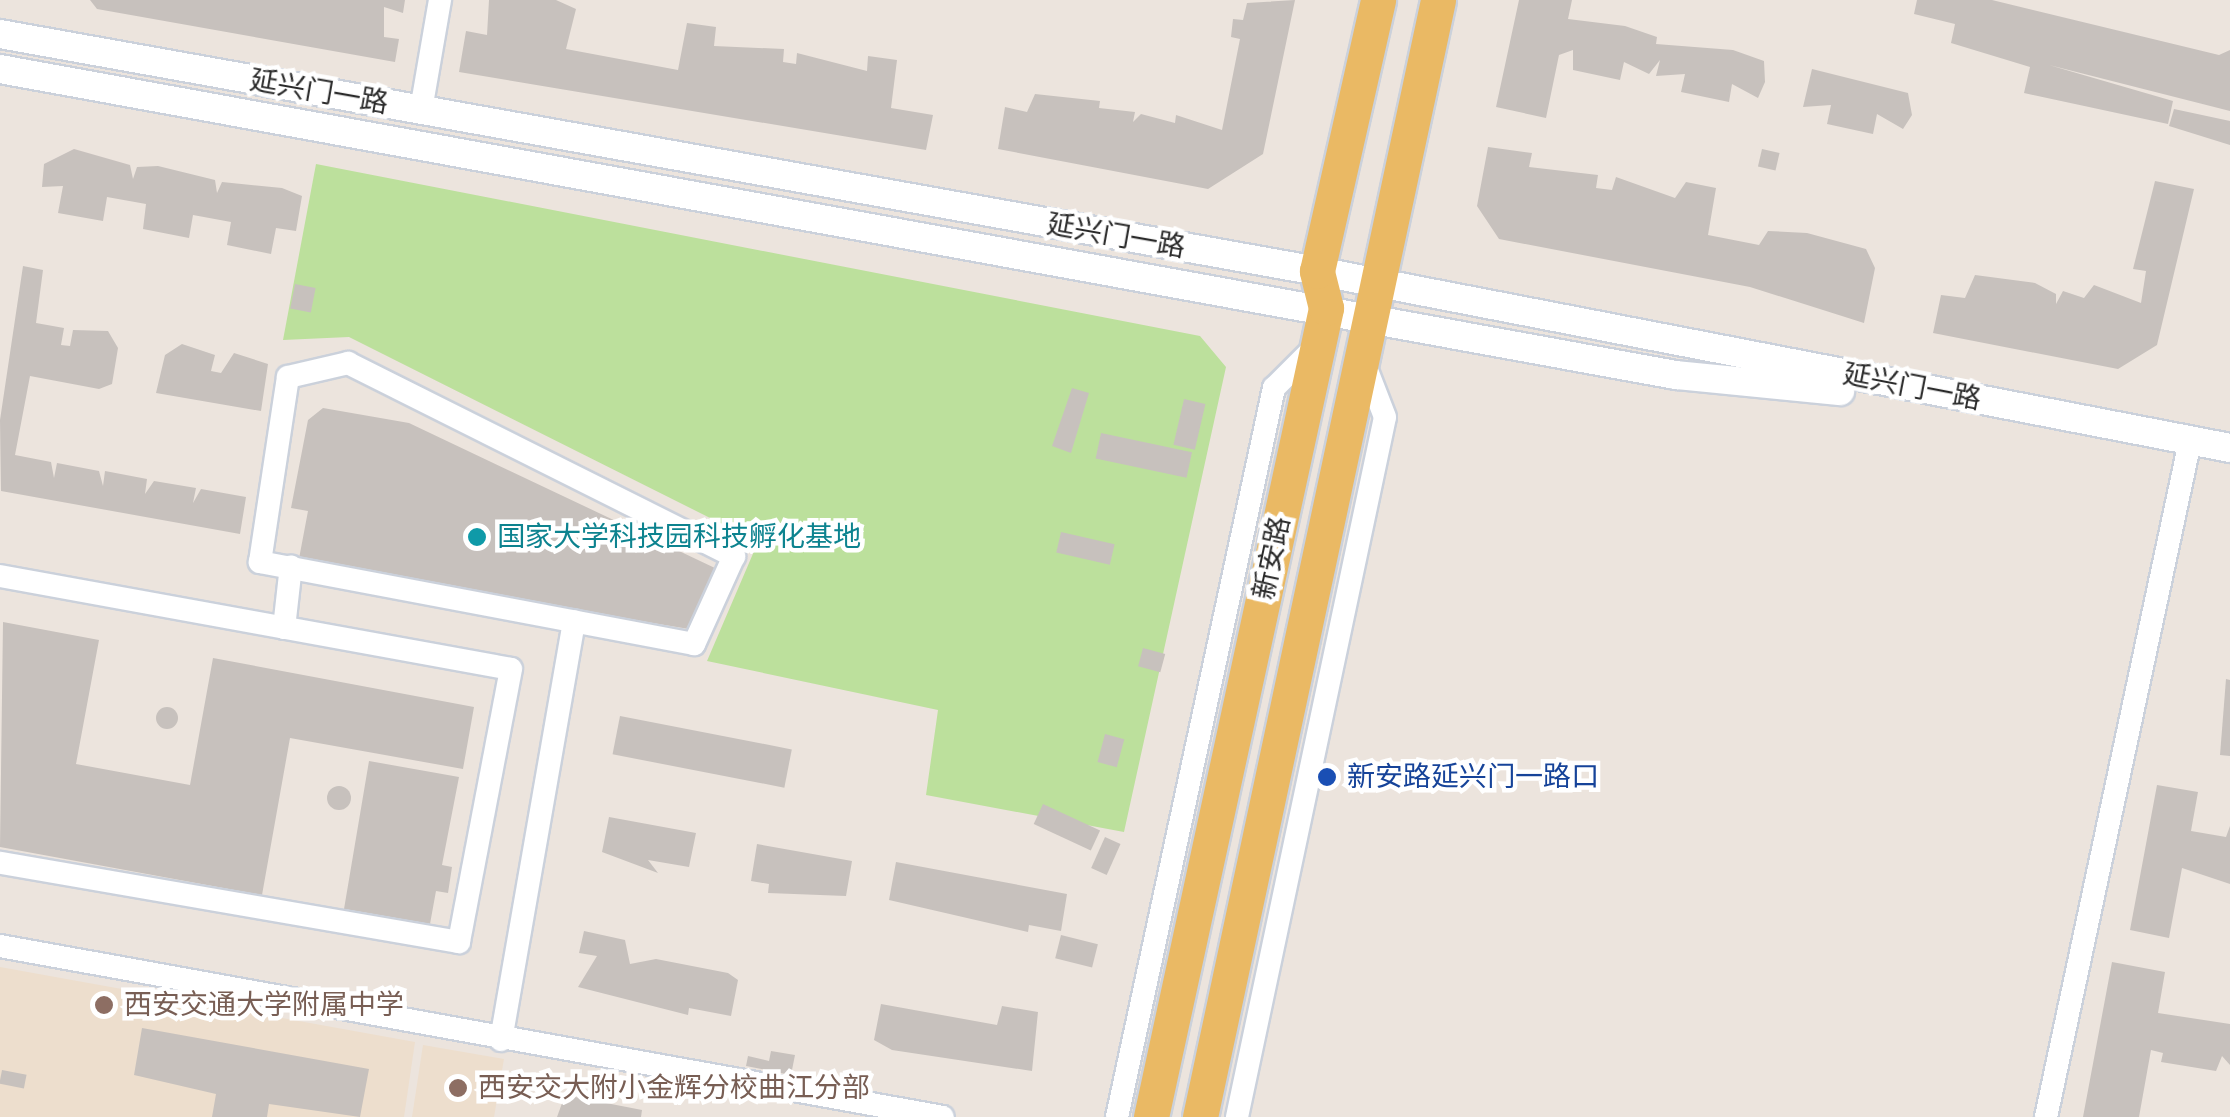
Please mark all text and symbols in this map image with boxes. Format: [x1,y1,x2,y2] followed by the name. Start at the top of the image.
[247,63,391,121] street label: 延兴门一路
[1044,207,1188,265] street label: 延兴门一路
[1840,357,1984,417] street label: 延兴门一路
[1247,513,1297,603] street label: 新安路
[497,520,861,554] place label: 国家大学科技园科技孵化基地
[466,526,488,548] marker: 国家大学科技园科技孵化基地
[1347,760,1599,794] place label: 新安路延兴门一路口
[1316,766,1338,788] marker: 新安路延兴门一路口
[124,988,404,1022] place label: 西安交通大学附属中学
[93,994,115,1016] marker: 西安交通大学附属中学
[478,1071,870,1105] place label: 西安交大附小金辉分校曲江分部
[447,1077,469,1099] marker: 西安交大附小金辉分校曲江分部

